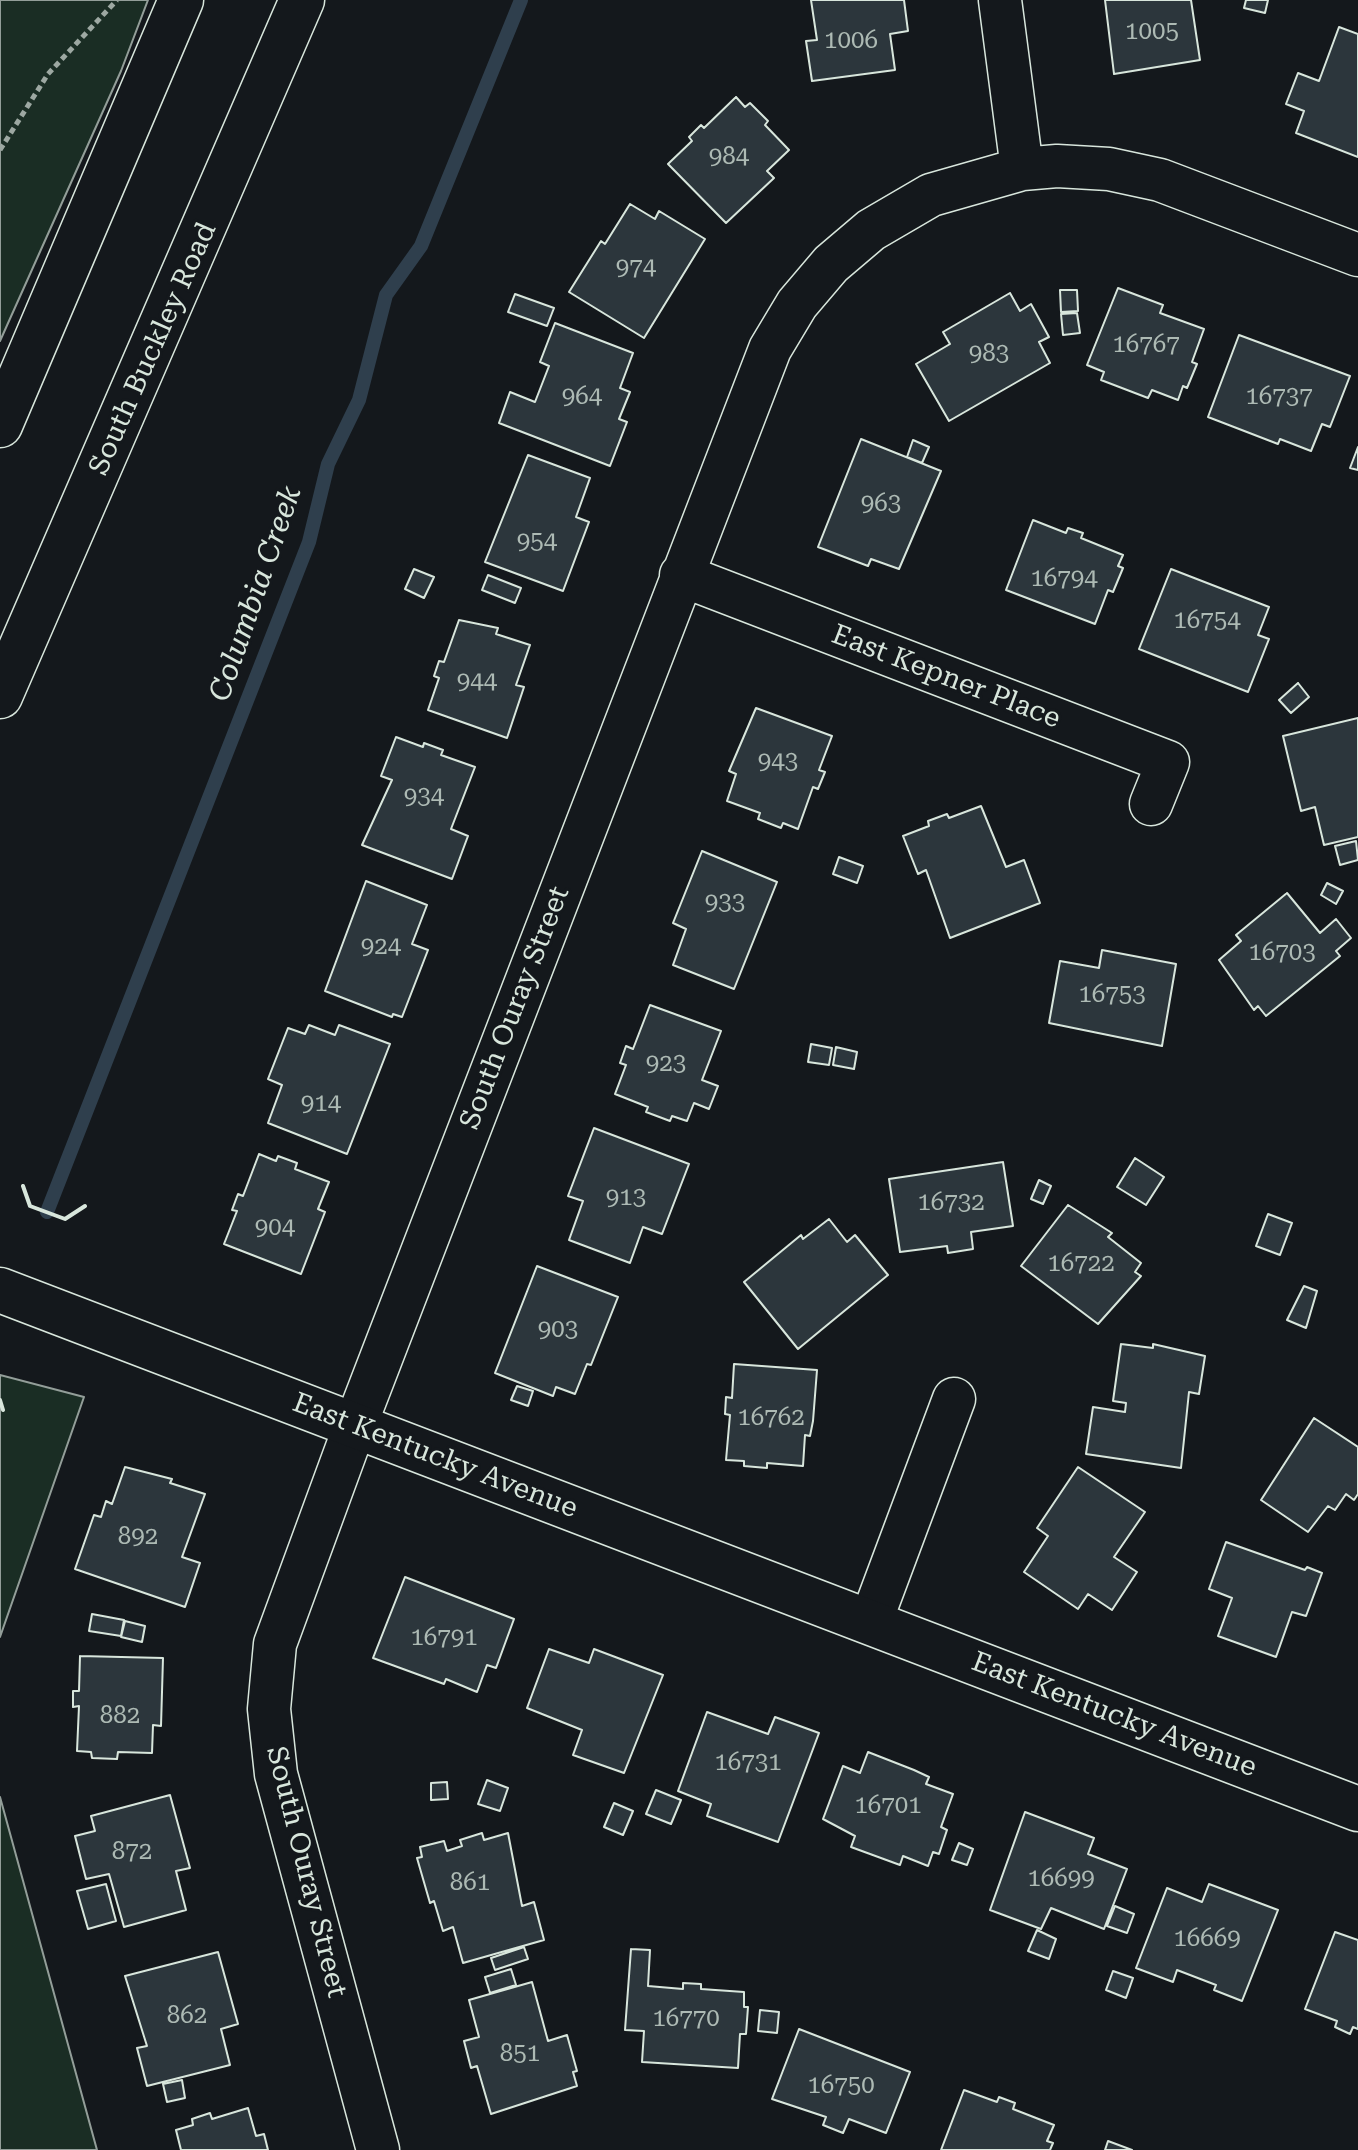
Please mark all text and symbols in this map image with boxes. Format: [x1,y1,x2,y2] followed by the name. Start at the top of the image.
[1125,18,1179,46] house number: 1005
[824,27,878,55] house number: 1006
[709,143,749,171] house number: 984
[82,217,224,481] street label: South Buckley Road
[616,254,656,282] house number: 974
[1112,331,1180,359] house number: 16767
[969,340,1009,368] house number: 983
[562,383,602,411] house number: 964
[1245,383,1313,411] house number: 16737
[202,482,310,706] water label: Columbia Creek
[861,490,901,518] house number: 963
[517,528,557,556] house number: 954
[1030,565,1098,593] house number: 16794
[1173,607,1241,635] house number: 16754
[827,618,1065,736] street label: East Kepner Place
[457,668,497,696] house number: 944
[758,748,798,776] house number: 943
[404,783,444,811] house number: 934
[453,882,577,1134] street label: South Ouray Street
[705,889,745,917] house number: 933
[361,933,401,961] house number: 924
[1248,939,1316,967] house number: 16703
[1078,981,1146,1009] house number: 16753
[646,1050,686,1078] house number: 923
[301,1090,341,1118] house number: 914
[606,1184,646,1212] house number: 913
[917,1189,985,1217] house number: 16732
[255,1214,295,1242] house number: 904
[1047,1250,1115,1278] house number: 16722
[538,1316,578,1344] house number: 903
[288,1386,582,1526] street label: East Kentucky Avenue
[737,1404,805,1432] house number: 16762
[118,1523,158,1551] house number: 892
[410,1624,478,1652] house number: 16791
[967,1645,1261,1785] street label: East Kentucky Avenue
[100,1702,140,1730] house number: 882
[259,1743,353,2001] street label: South Ouray Street
[714,1749,782,1777] house number: 16731
[854,1792,922,1820] house number: 16701
[112,1838,152,1866] house number: 872
[1027,1865,1095,1893] house number: 16699
[450,1869,490,1897] house number: 861
[1173,1925,1241,1953] house number: 16669
[167,2002,207,2030] house number: 862
[652,2005,720,2033] house number: 16770
[500,2040,540,2068] house number: 851
[807,2072,875,2100] house number: 16750

